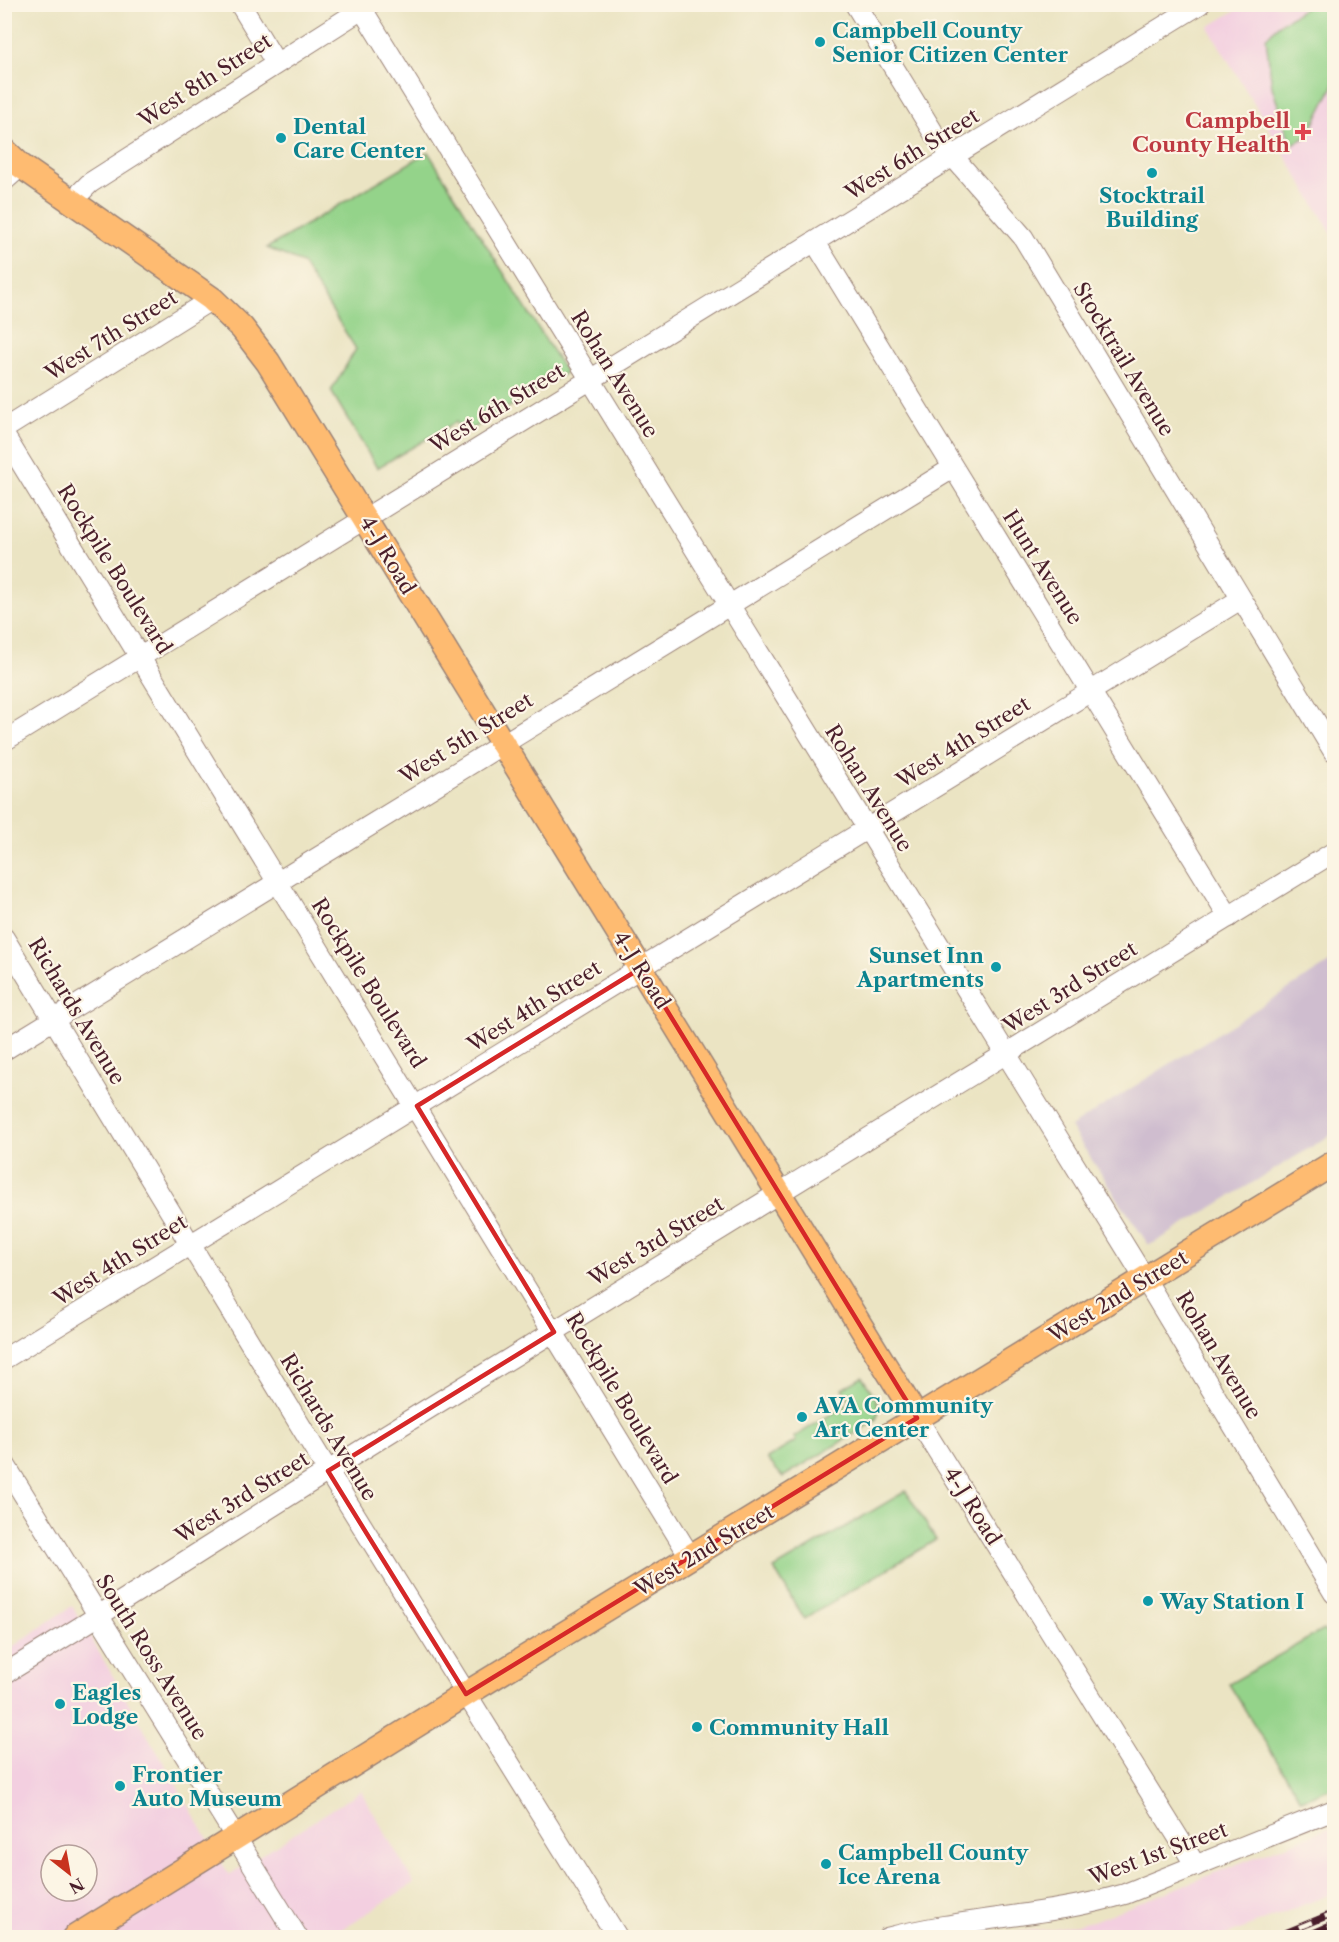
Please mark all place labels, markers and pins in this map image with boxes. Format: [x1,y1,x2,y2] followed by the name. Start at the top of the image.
[832,18,1069,67] place label: Campbell County Senior Citizen Center
[813,35,827,49] marker: Campbell County Senior Citizen Center
[1132,108,1291,157] place label: Campbell County Health
[293,114,426,163] place label: Dental Care Center
[1294,123,1312,141] marker: Campbell County Health
[274,131,288,145] marker: Dental Care Center
[1145,166,1159,180] marker: Stocktrail Building
[1099,183,1205,232] place label: Stocktrail Building
[856,943,985,992] place label: Sunset Inn Apartments
[989,960,1003,974] marker: Sunset Inn Apartments
[813,1393,994,1442] place label: AVA Community Art Center
[795,1410,809,1424] marker: AVA Community Art Center
[1159,1589,1304,1614] place label: Way Station I
[1141,1594,1155,1608] marker: Way Station I
[72,1680,141,1729] place label: Eagles Lodge
[53,1697,67,1711] marker: Eagles Lodge
[709,1715,889,1740] place label: Community Hall
[690,1720,704,1734] marker: Community Hall
[131,1762,282,1811] place label: Frontier Auto Museum
[113,1779,127,1793] marker: Frontier Auto Museum
[838,1840,1029,1889] place label: Campbell County Ice Arena
[819,1857,833,1871] marker: Campbell County Ice Arena

